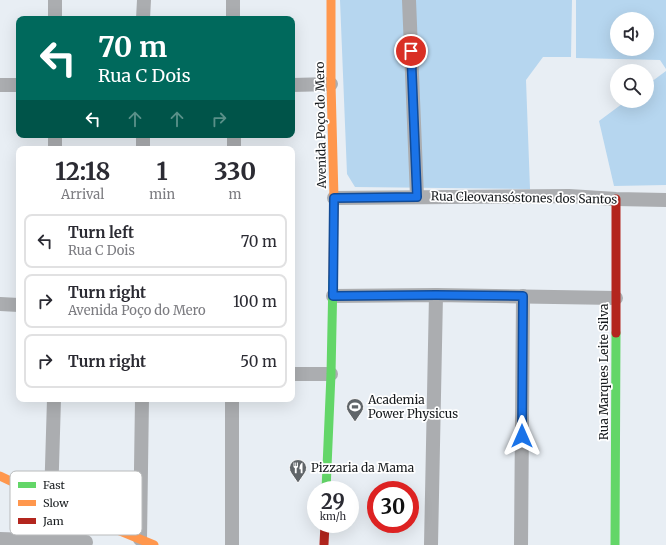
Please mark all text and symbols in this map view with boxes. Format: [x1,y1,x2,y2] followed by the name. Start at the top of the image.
[610,12,654,108] map controls
[610,12,654,56] button: sound
[98,29,167,65] text: 70 m
[32,32,84,84] icon: left
[394,34,428,68] pin
[400,40,422,62] icon: arrive
[312,61,329,190] street label: Avenida Poço do Mero
[98,64,191,87] text: Rua C Dois
[610,64,654,108] button: search
[82,108,104,130] icon: left
[124,108,146,130] icon: ahead
[166,108,188,130] icon: ahead
[208,108,230,130] icon: right
[55,156,110,187] text: 12:18
[157,156,168,187] text: 1
[214,156,256,187] text: 330
[61,186,104,203] text: Arrival
[149,186,175,203] text: min
[229,186,241,203] text: m
[431,188,617,207] street label: Rua Cleovansóstones dos Santos
[68,223,134,242] text: Turn left
[34,230,56,252] icon: left
[241,232,277,251] text: 70 m
[68,242,135,259] text: Rua C Dois
[68,283,146,302] text: Turn right
[34,290,56,312] icon: right
[233,292,277,311] text: 100 m
[68,302,206,319] text: Avenida Poço do Mero
[596,303,611,440] street label: Rua Marques Leite Silva
[34,350,56,372] icon: right
[68,352,146,371] text: Turn right
[240,352,277,371] text: 50 m
[367,392,458,421] place label: Academia Power Physicus
[345,397,365,422] sports icon: Academia Power Physicus
[501,415,543,457] position arrow
[288,458,308,483] restaurant icon: Pizzaria da Mama
[311,460,415,475] place label: Pizzaria da Mama
[10,471,142,535] legend
[43,478,66,492] text: Fast
[367,481,419,533] speed limit sign: 30
[321,489,345,514] text: 29
[43,496,69,510] text: Slow
[320,510,346,523] text: km/h
[42,514,64,528] text: Jam

